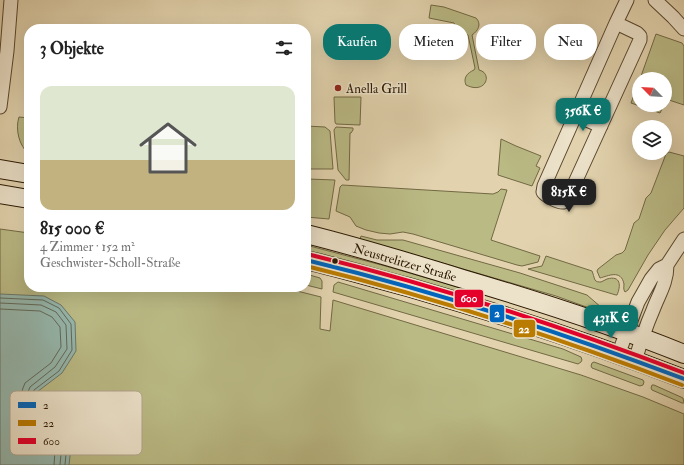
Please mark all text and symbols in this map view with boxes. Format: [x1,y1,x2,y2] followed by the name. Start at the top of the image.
[323,24,391,60] chip: Kaufen
[399,24,468,60] chip: Mieten
[476,24,536,60] chip: Filter
[544,24,597,60] chip: Neu
[273,37,295,59] icon: filters
[40,38,104,59] text: 3 Objekte
[632,72,672,112] north arrow
[632,72,672,160] map controls
[345,81,408,97] place label: Anella Grill
[333,83,343,93] marker: Anella Grill
[550,98,616,132] pin: 356K €
[565,103,601,119] text: 356K €
[132,112,204,184] icon: home
[632,120,672,160] button: layers
[536,179,602,213] pin: 815K €
[551,184,587,200] text: 815K €
[40,218,105,239] text: 815 000 €
[40,239,135,255] text: 4 Zimmer · 152 m²
[351,241,459,286] street label: Neustrelitzer Straße
[40,255,180,271] text: Geschwister-Scholl-Straße
[330,256,340,266] unlabelled marker
[454,289,484,308] line badge: 600
[461,292,478,305] text: 600
[489,304,505,323] line badge: 2
[578,305,644,339] pin: 431K €
[494,307,500,320] text: 2
[593,310,629,326] text: 431K €
[513,319,536,338] line badge: 22
[518,323,530,336] text: 22
[10,391,142,455] legend
[43,399,49,412] text: 2
[43,417,55,430] text: 22
[43,435,60,448] text: 600

